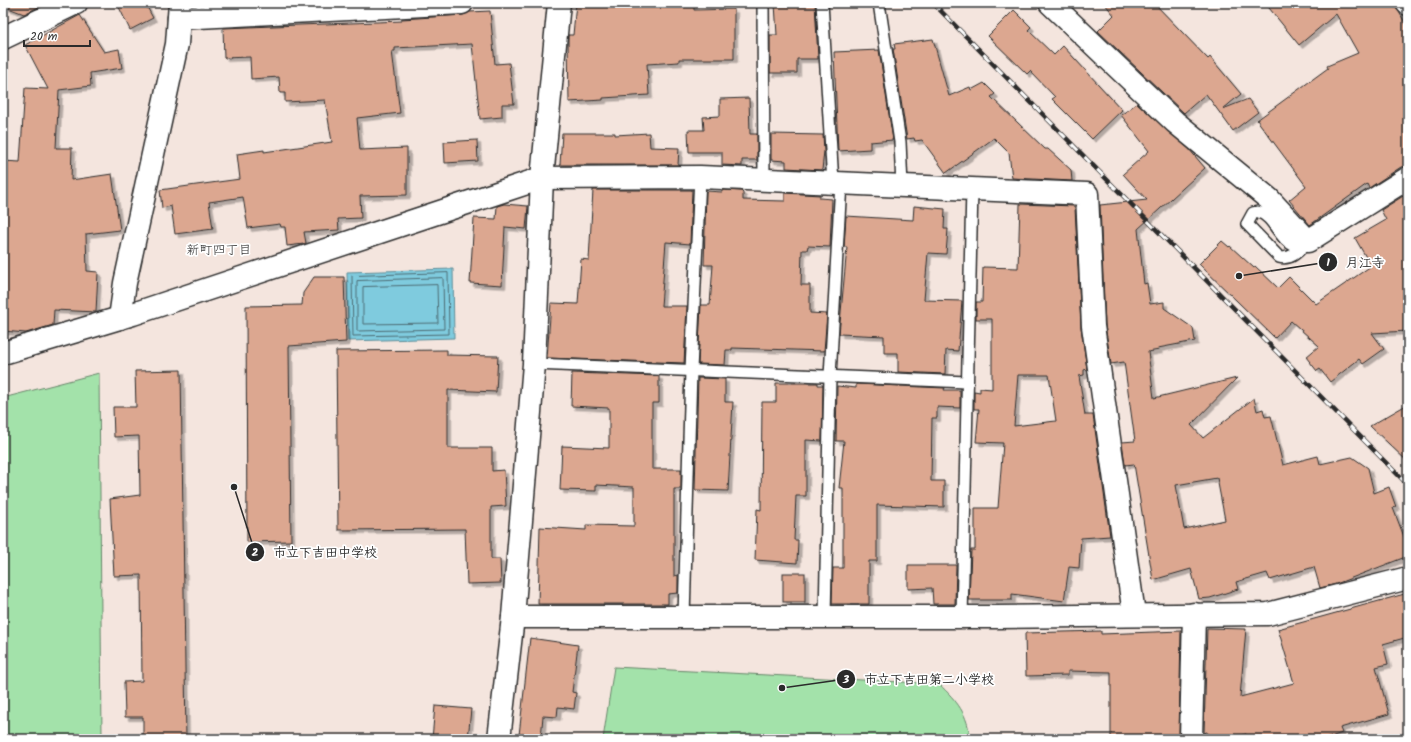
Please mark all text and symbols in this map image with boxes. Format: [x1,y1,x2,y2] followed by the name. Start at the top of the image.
[24,22,90,48] scale bar
[30,27,58,46] text: 20 m
[186,240,252,261] district label: 新町四丁目
[1318,250,1393,275] callout: 月江寺
[1326,253,1330,272] text: 1
[1345,253,1385,274] text: 月江寺
[245,540,385,565] callout: 市立下吉田中学校
[252,543,259,562] text: 2
[273,543,377,564] text: 市立下吉田中学校
[836,666,1002,691] callout: 市立下吉田第二小学校
[842,670,850,689] text: 3
[864,670,994,691] text: 市立下吉田第二小学校

